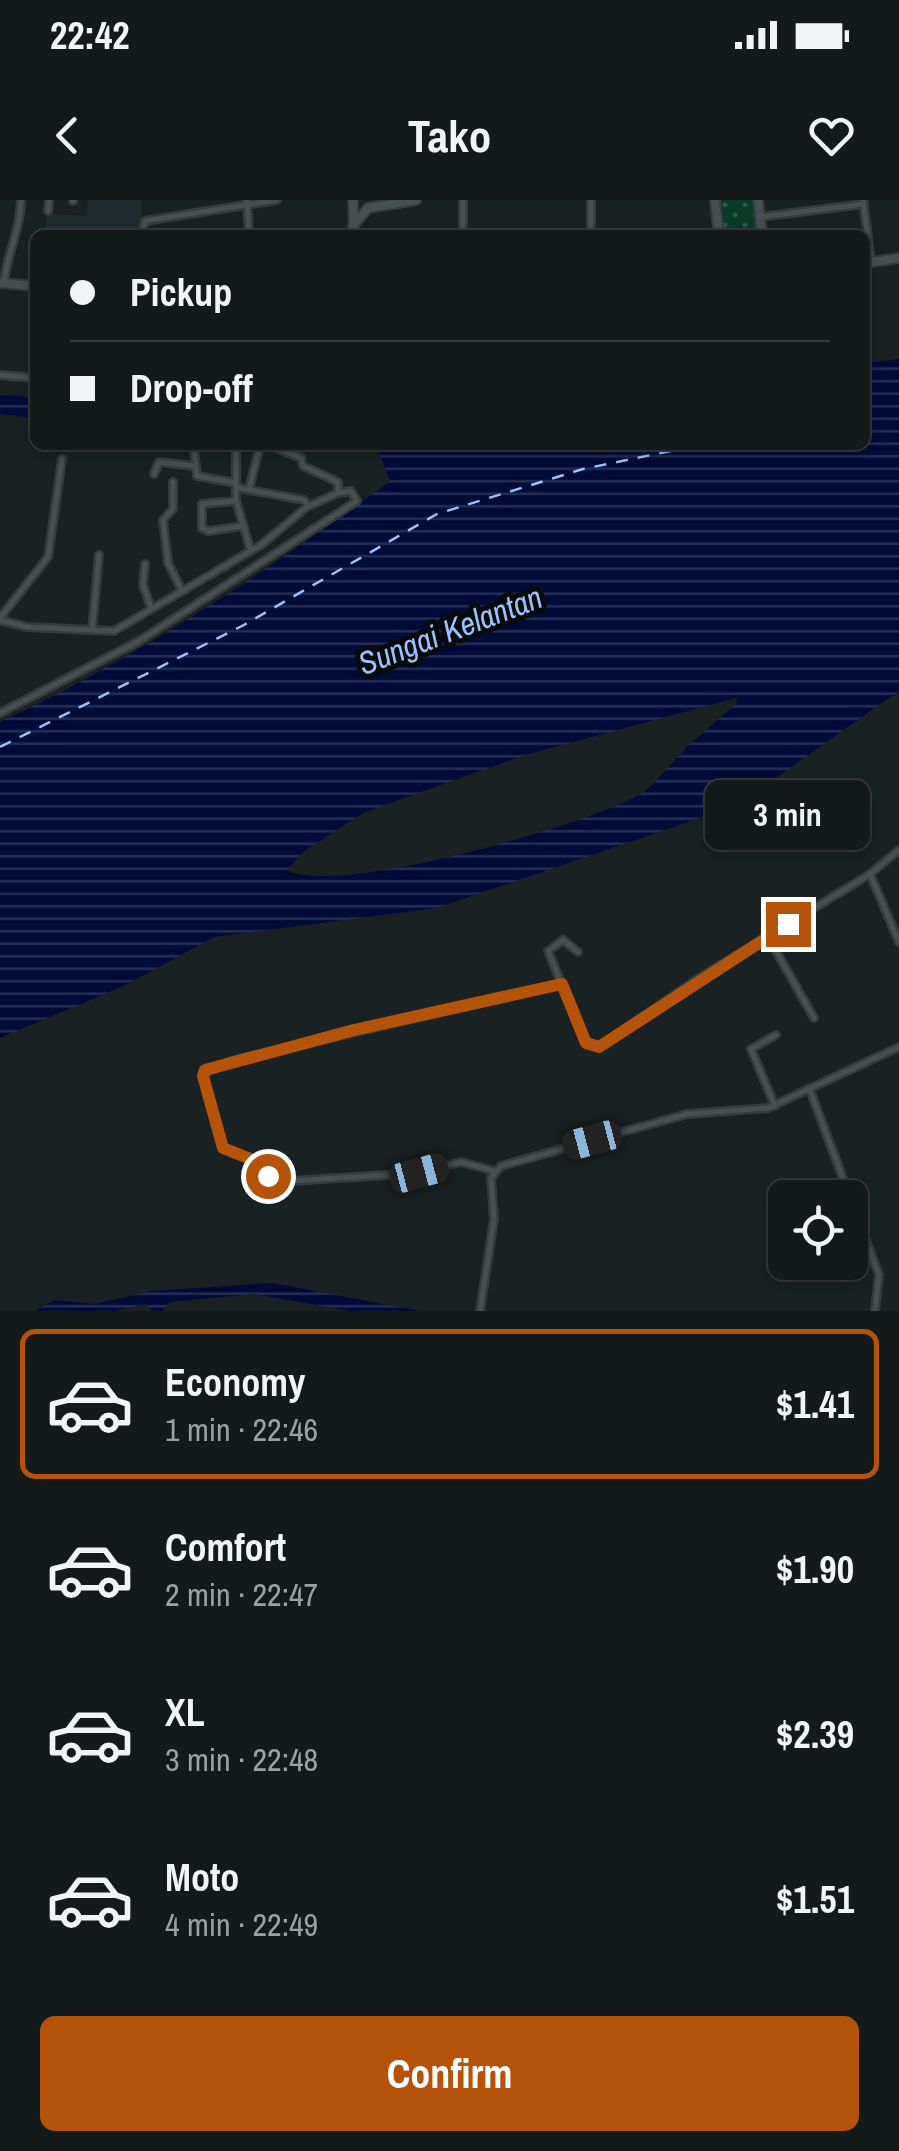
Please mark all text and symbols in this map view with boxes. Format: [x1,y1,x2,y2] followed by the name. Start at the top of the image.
[50,10,130,61] text: 22:42
[408,105,491,166] text: Tako
[40,108,95,163] icon: back
[804,108,859,163] icon: heart
[130,267,232,318] text: Pickup
[130,363,253,414] text: Drop-off
[352,575,548,685] water label: Sungai Kelantan
[706,779,870,849] callout: 3 min
[753,793,822,836] text: 3 min
[766,902,811,947] route end
[559,1118,625,1162] car
[386,1151,452,1195] car
[246,1154,291,1199] route start
[768,1180,868,1280] map controls
[768,1180,868,1280] button: locate
[165,1357,305,1408] text: Economy
[45,1359,135,1449] icon: car
[776,1379,854,1430] text: $1.41
[165,1408,318,1451] text: 1 min · 22:46
[165,1522,286,1573] text: Comfort
[45,1524,135,1614] icon: car
[776,1544,854,1595] text: $1.90
[165,1573,318,1616] text: 2 min · 22:47
[165,1687,205,1738] text: XL
[45,1689,135,1779] icon: car
[776,1709,854,1760] text: $2.39
[165,1738,318,1781] text: 3 min · 22:48
[165,1852,239,1903] text: Moto
[45,1854,135,1944] icon: car
[776,1874,854,1925] text: $1.51
[165,1903,318,1946] text: 4 min · 22:49
[40,2016,859,2131] button: Confirm

